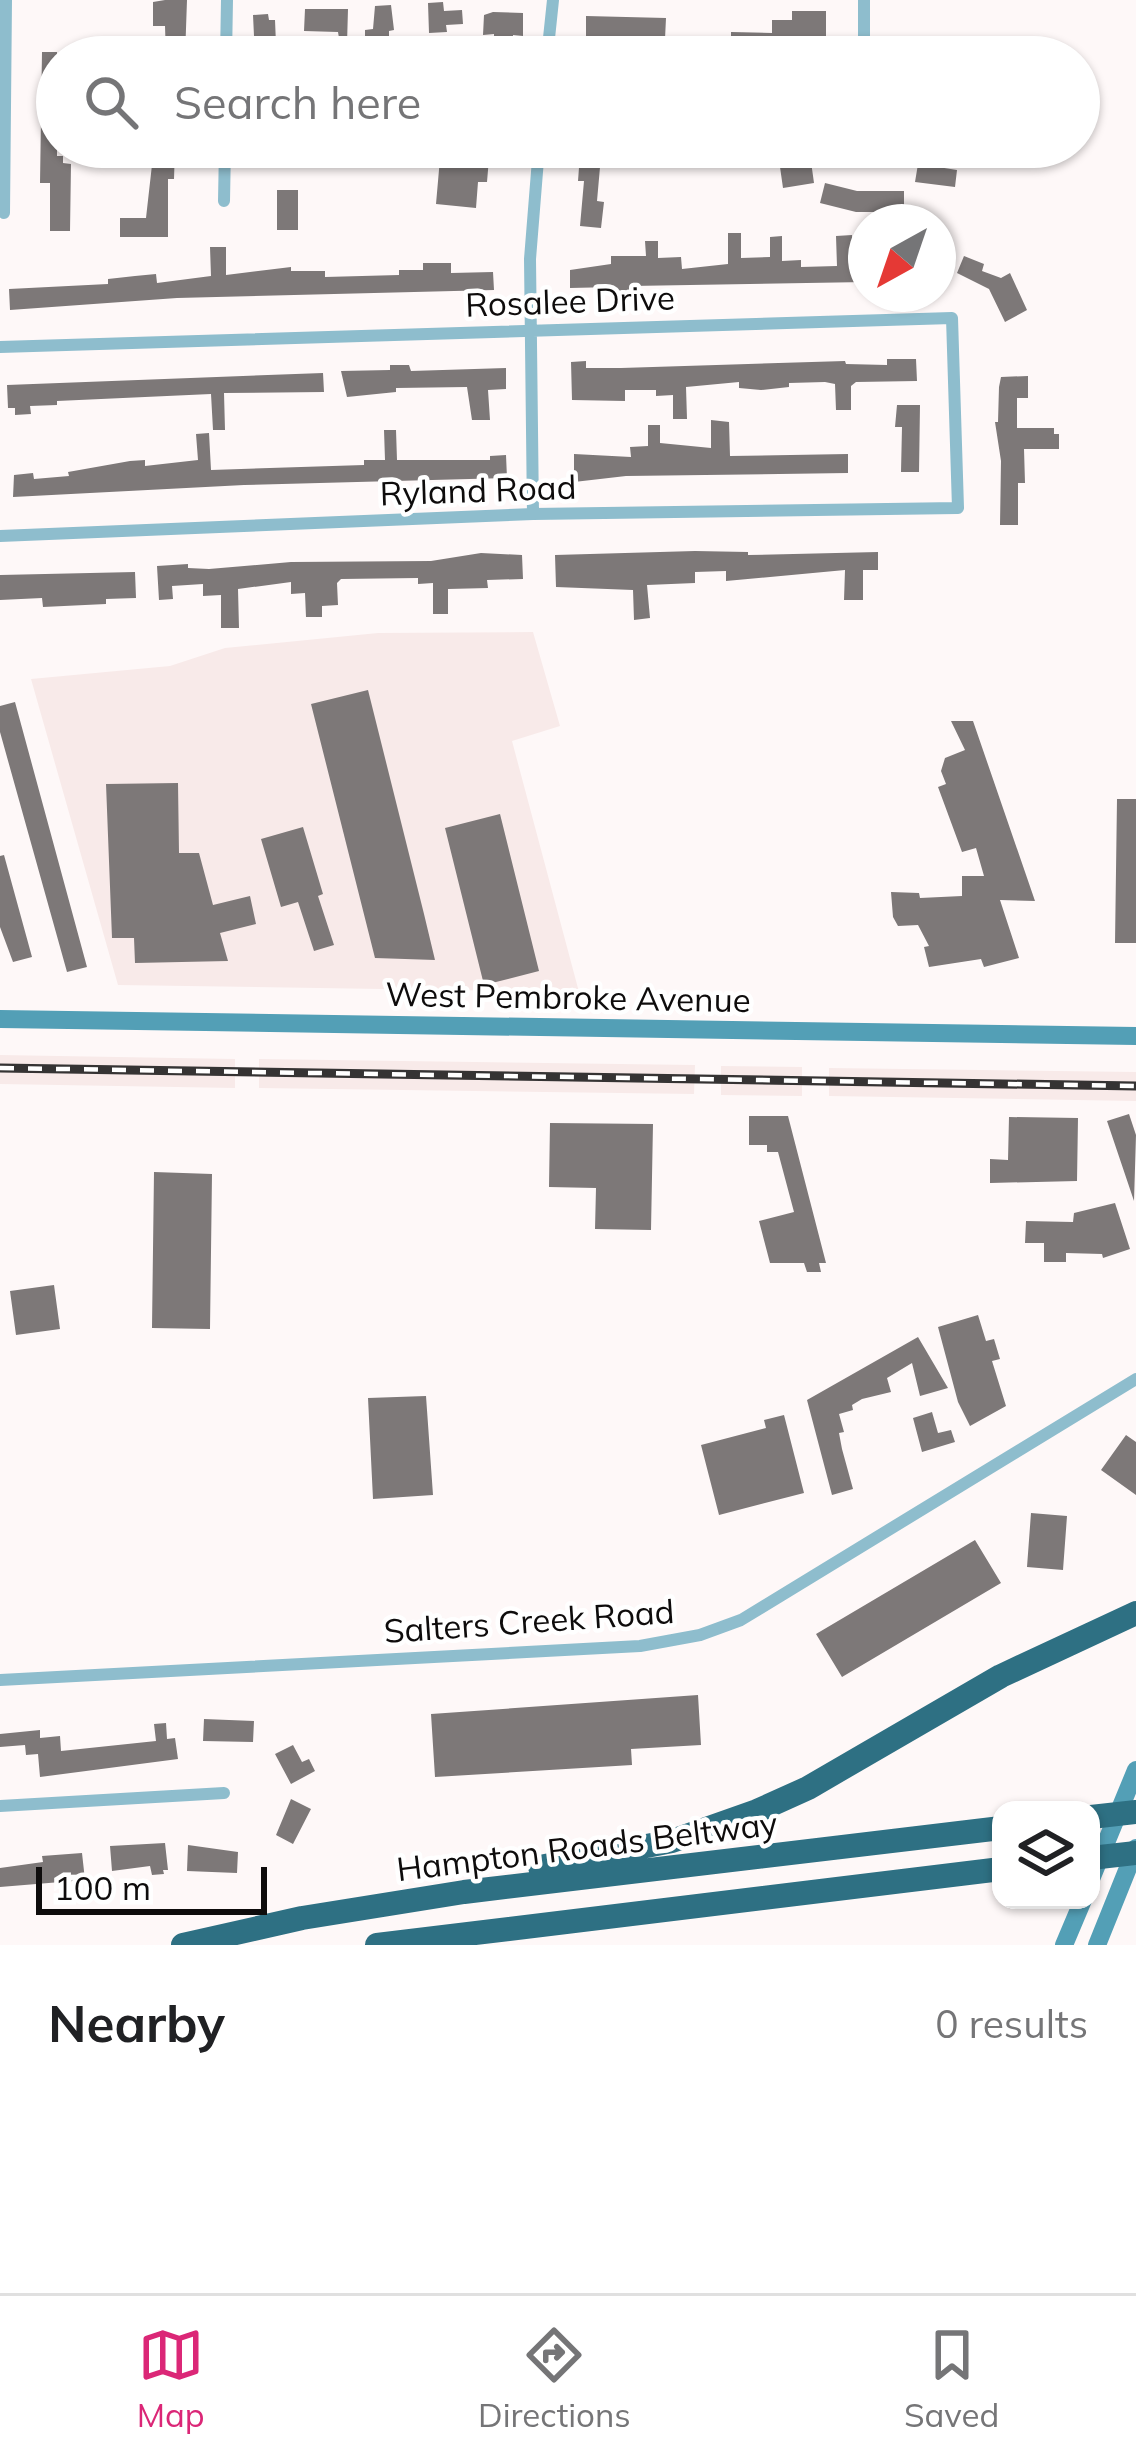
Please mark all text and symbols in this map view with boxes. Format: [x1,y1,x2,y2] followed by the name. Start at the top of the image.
[36,36,1100,168] search box
[78,69,144,135] icon: search
[174,74,421,130] text: Search here
[848,204,956,312] north arrow
[465,276,675,325] street label: Rosalee Drive
[379,466,577,513] street label: Ryland Road
[385,973,751,1020] street label: West Pembroke Avenue
[382,1590,676,1651] street label: Salters Creek Road
[992,1801,1100,1909] map controls
[992,1801,1100,1909] button: layers
[394,1802,780,1889] street label: Hampton Roads Beltway
[36,1861,267,1914] scale bar
[54,1867,151,1908] text: 100 m
[48,1991,225,2055] text: Nearby
[935,1999,1088,2048] text: 0 results
[137,2322,205,2435] tab: Map
[478,2322,631,2435] tab: Directions
[904,2322,999,2435] tab: Saved

